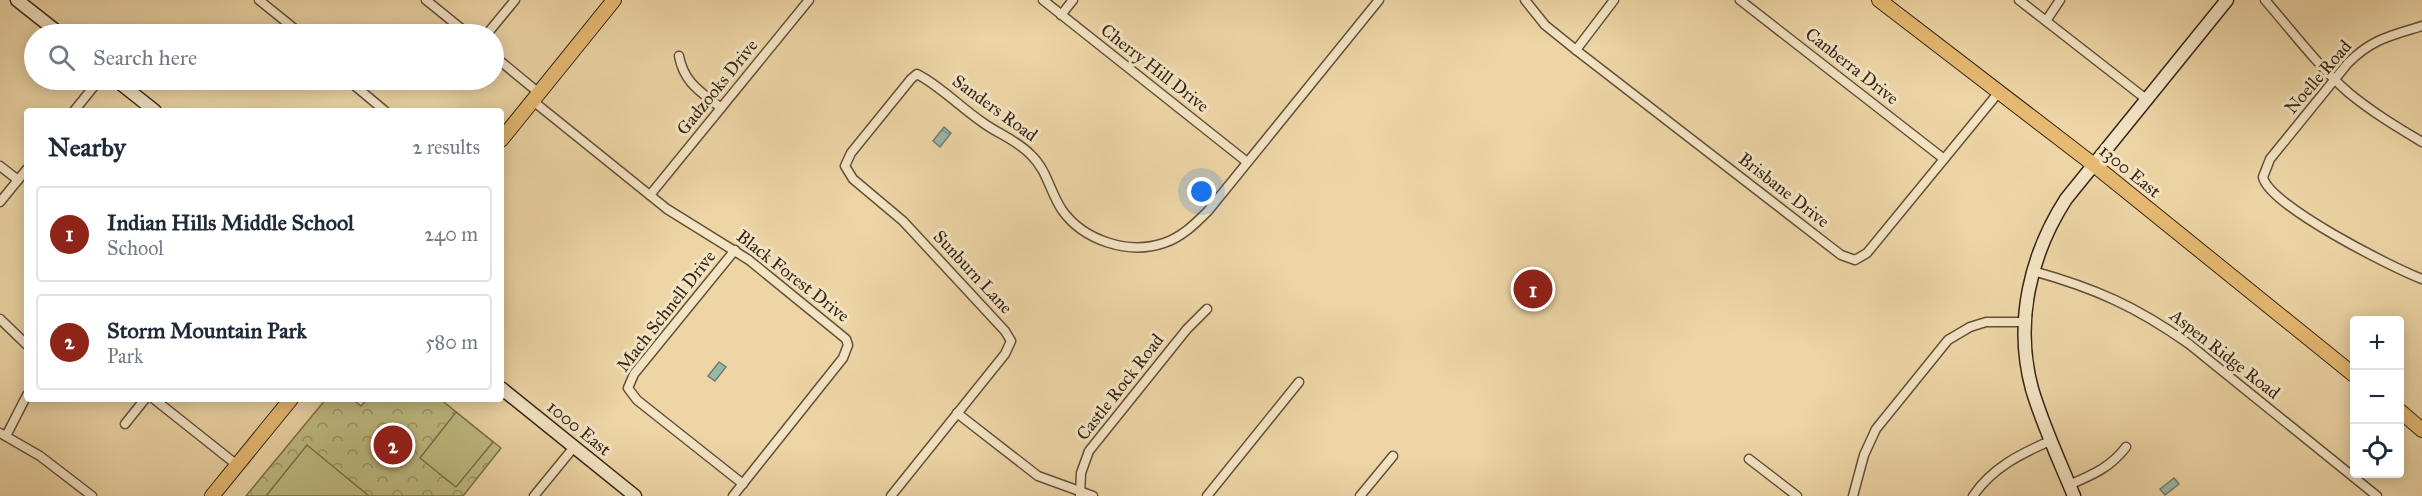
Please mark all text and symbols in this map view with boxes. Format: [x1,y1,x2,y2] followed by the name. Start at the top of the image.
[1096,19,1214,117] street label: Cherry Hill Drive
[1801,23,1903,109] street label: Canberra Drive
[24,24,504,90] search box
[672,35,762,139] street label: Gadzooks Drive
[2280,35,2356,119] street label: Noelle Road
[45,41,78,74] icon: search
[93,44,197,71] text: Search here
[948,70,1042,146] street label: Sanders Road
[48,131,126,163] text: Nearby
[412,135,480,159] text: 2 results
[2095,140,2166,203] street label: 1300 East
[1734,148,1834,232] street label: Brisbane Drive
[1187,177,1216,206] your location
[107,209,354,236] text: Indian Hills Middle School
[66,222,73,246] text: 1
[424,222,478,246] text: 240 m
[732,225,854,327] street label: Black Forest Drive
[929,226,1017,318] street label: Sunburn Lane
[107,236,164,260] text: School
[612,246,720,376] street label: Mach Schnell Drive
[1514,266,1552,312] pin: 1
[2164,304,2284,405] street label: Aspen Ridge Road
[2350,316,2404,478] map controls
[2350,316,2404,370] button: +
[107,317,307,344] text: Storm Mountain Park
[1072,329,1168,445] street label: Castle Rock Road
[65,330,74,354] text: 2
[425,330,478,354] text: 580 m
[107,344,143,368] text: Park
[2350,370,2404,424] button: −
[543,396,616,461] street label: 1000 East
[374,422,412,468] pin: 2
[2350,424,2404,478] button: locate

